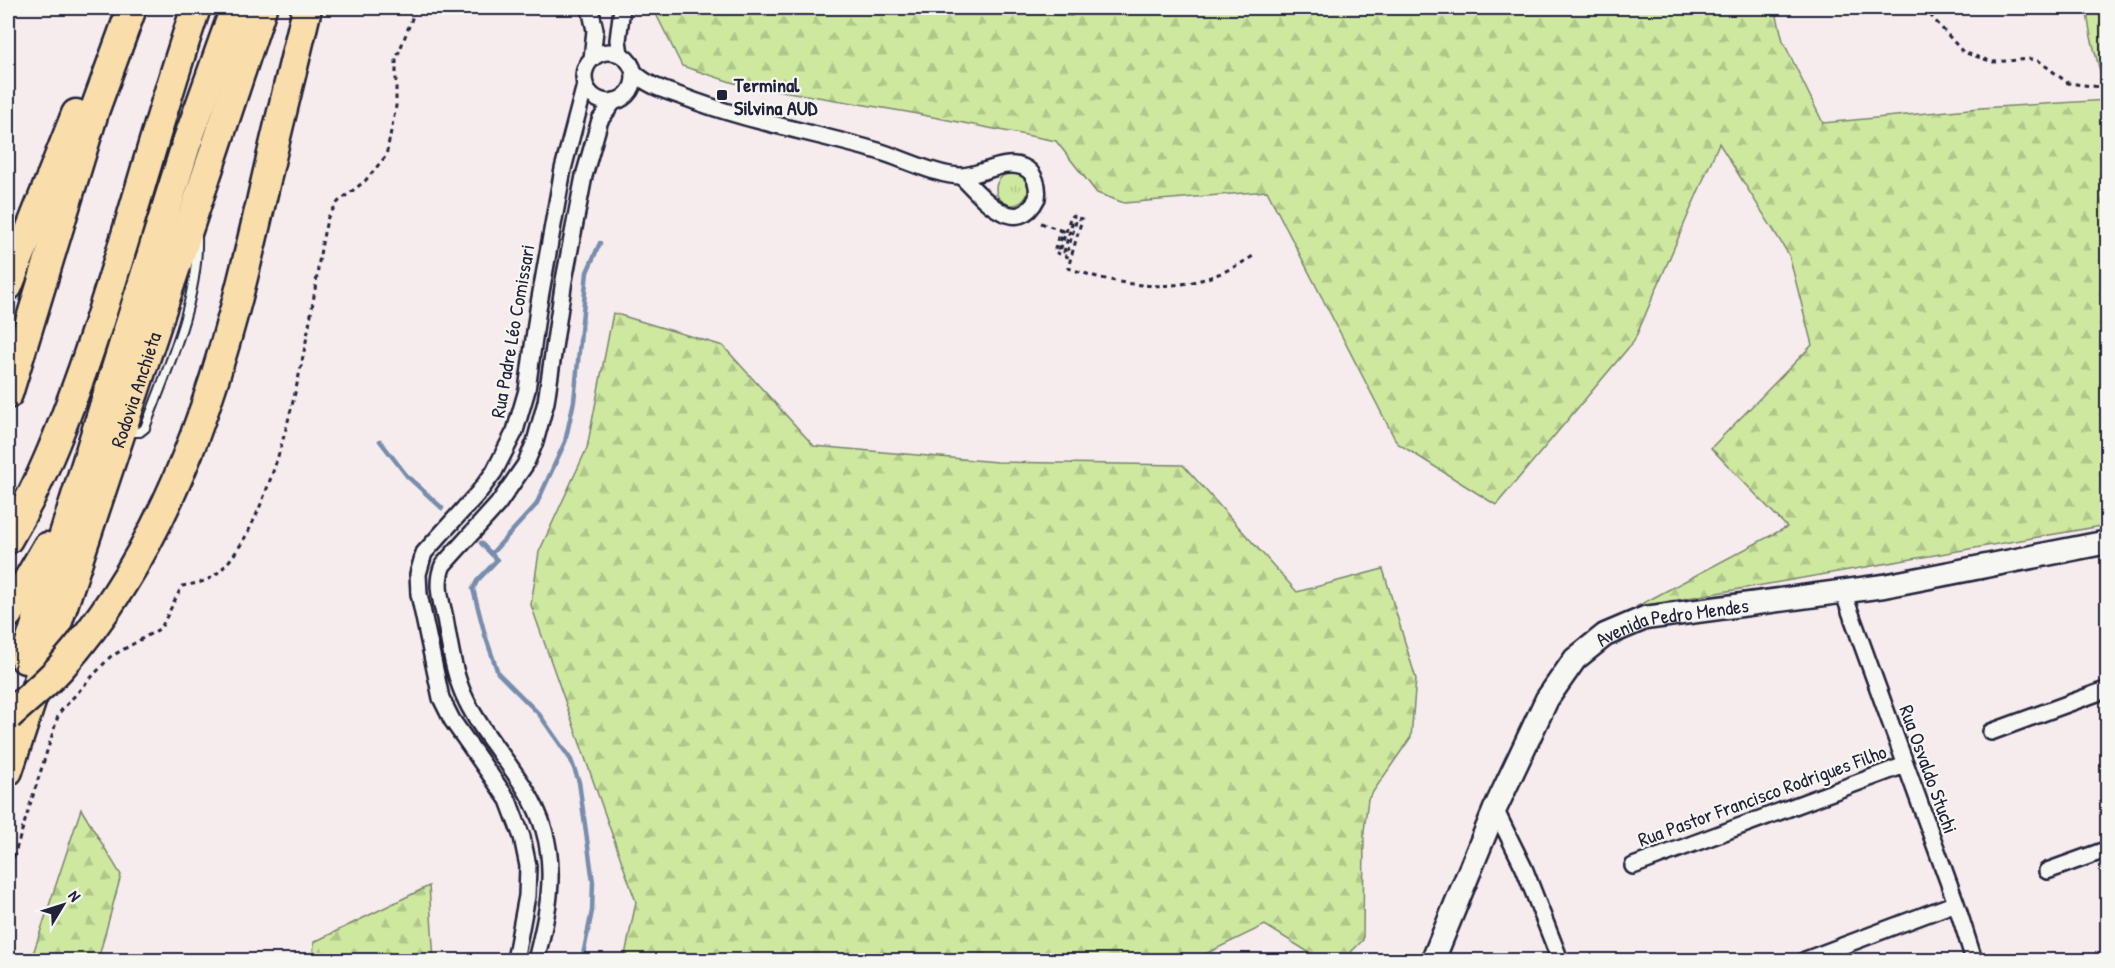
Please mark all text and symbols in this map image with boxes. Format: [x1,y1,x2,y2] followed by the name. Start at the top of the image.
[733,71,818,121] place label: Terminal Silvina AUD
[715,88,729,102] marker: Terminal Silvina AUD
[483,242,541,420] street label: Rua Padre Léo Comissari
[103,328,167,451] street label: Rodovia Anchieta
[1589,591,1750,652] street label: Avenida Pedro Mendes
[1893,701,1965,837] street label: Rua Osvaldo Stuchi
[1634,737,1890,853] street label: Rua Pastor Francisco Rodrigues Filho
[33,875,93,935] north arrow
[64,886,86,906] text: N

